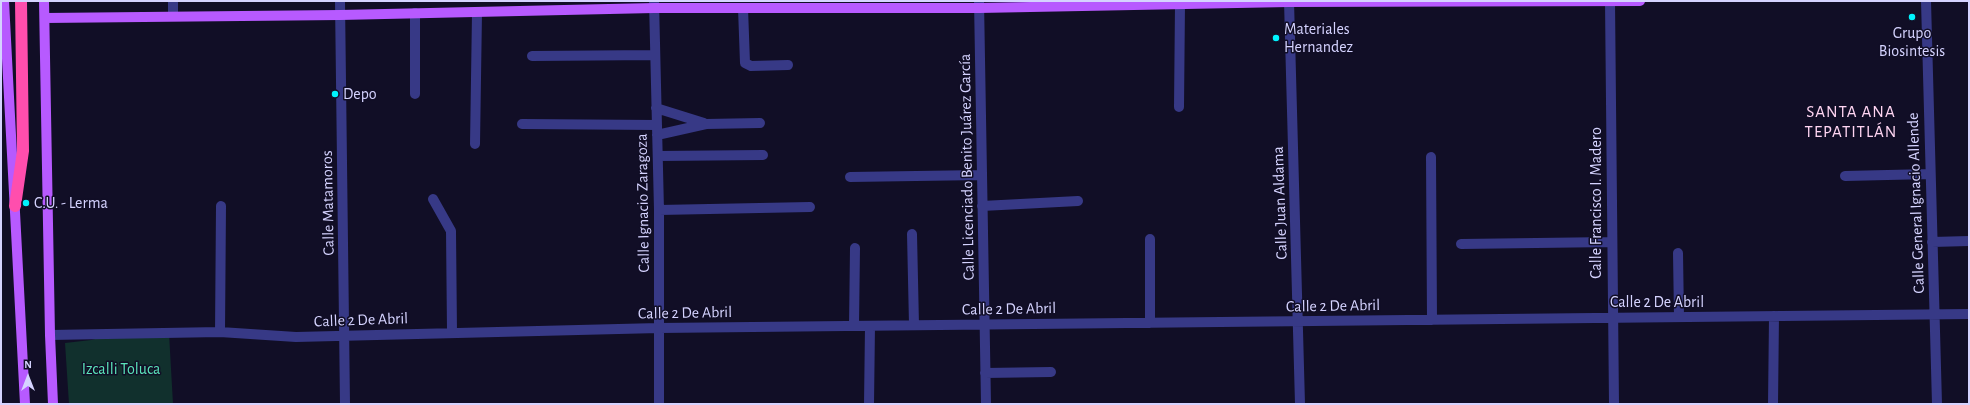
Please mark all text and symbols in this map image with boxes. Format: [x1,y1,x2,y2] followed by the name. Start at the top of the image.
[1907,12,1917,22] marker: Grupo Biosintesis
[1284,19,1353,57] place label: Materiales Hernandez
[1879,23,1945,61] place label: Grupo Biosintesis
[1271,33,1281,43] marker: Materiales Hernandez
[955,54,979,280] street label: Calle Licenciado Benito Juárez García
[343,84,377,104] place label: Depo
[330,89,340,99] marker: Depo
[1805,102,1897,142] district label: SANTA ANA TEPATITLÁN
[1903,112,1929,294] street label: Calle General Ignacio Allende
[1586,127,1606,279] street label: Calle Francisco I. Madero
[632,133,654,273] street label: Calle Ignacio Zaragoza
[1268,146,1292,260] street label: Calle Juan Aldama
[317,150,339,256] street label: Calle Matamoros
[34,193,108,213] place label: C.U. - Lerma
[21,198,31,208] marker: C.U. - Lerma
[1610,292,1704,312] street label: Calle 2 De Abril
[1286,296,1380,316] street label: Calle 2 De Abril
[962,299,1056,319] street label: Calle 2 De Abril
[638,303,732,323] street label: Calle 2 De Abril
[314,309,408,331] street label: Calle 2 De Abril
[8,357,48,397] north arrow
[24,359,32,370] text: N
[82,359,160,379] park label: Izcalli Toluca

